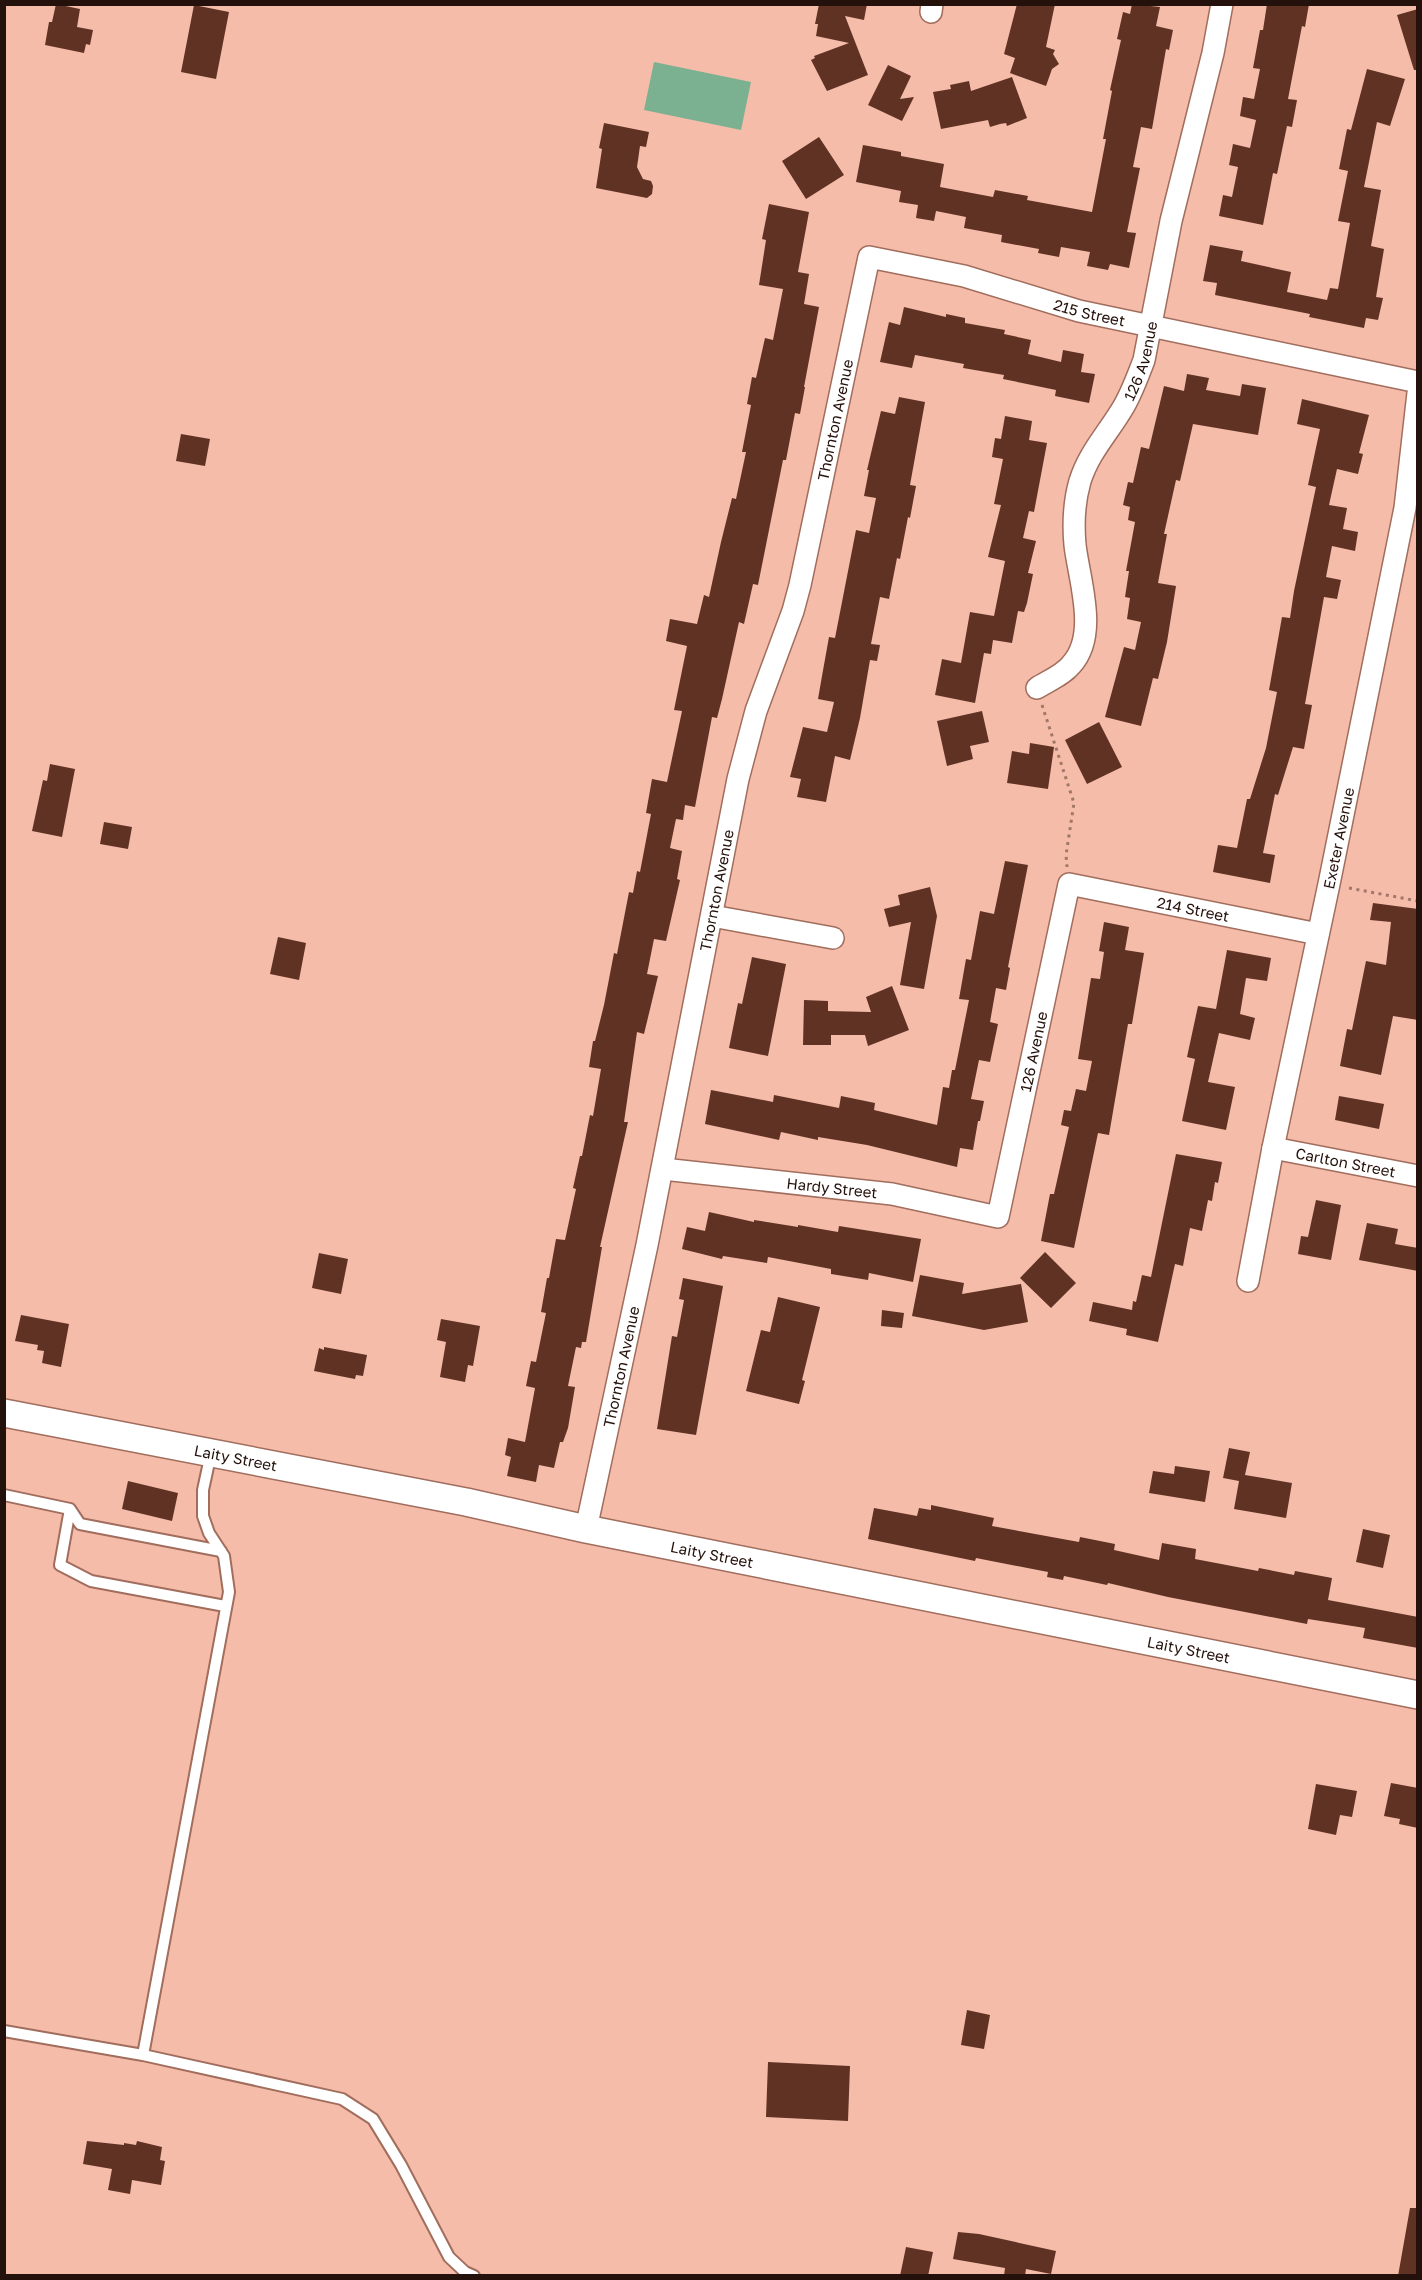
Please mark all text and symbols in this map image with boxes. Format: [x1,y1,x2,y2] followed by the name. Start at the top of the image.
[1052,295,1127,329] street label: 215 Street
[1120,319,1160,403] street label: 126 Avenue
[813,357,856,482] street label: Thornton Avenue
[1319,786,1357,891] street label: Exeter Avenue
[696,828,737,953] street label: Thornton Avenue
[1155,893,1231,925] street label: 214 Street
[1016,1009,1051,1093] street label: 126 Avenue
[1294,1144,1397,1180] street label: Carlton Street
[786,1174,878,1201] street label: Hardy Street
[599,1304,643,1429] street label: Thornton Avenue
[193,1441,279,1474] street label: Laity Street
[669,1537,755,1571] street label: Laity Street
[1146,1632,1232,1666] street label: Laity Street

